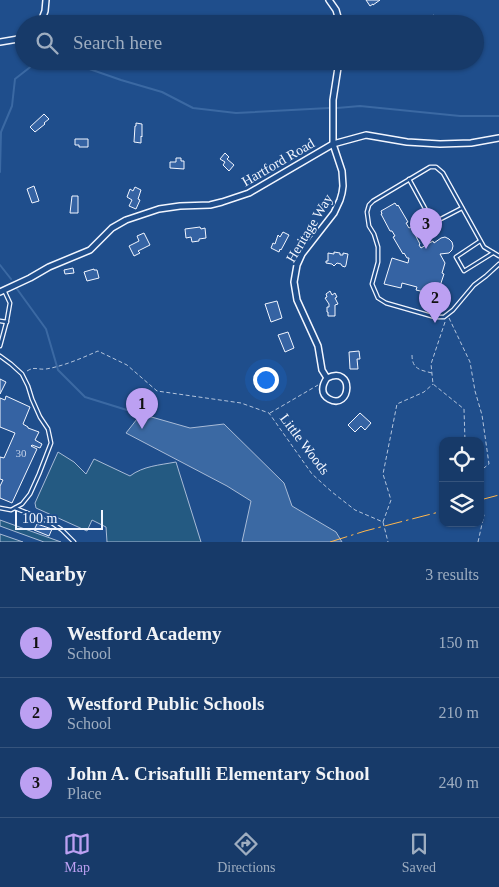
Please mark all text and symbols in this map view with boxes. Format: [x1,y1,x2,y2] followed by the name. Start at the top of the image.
[15,15,484,70] search box
[33,29,61,57] icon: search
[73,32,162,53] text: Search here
[239,136,317,189] street label: Hartford Road
[283,192,336,265] street label: Heritage Way
[410,208,442,249] pin: 3
[419,282,451,323] pin: 2
[253,367,279,393] your location
[126,388,158,429] pin: 1
[277,411,332,478] street label: Little Woods
[439,437,484,527] map controls
[439,437,484,482] button: locate
[16,447,27,459] house number: 30
[439,482,484,527] button: layers
[15,507,102,530] scale bar
[22,511,57,526] text: 100 m
[20,562,87,586] text: Nearby
[425,566,479,583] text: 3 results
[67,623,222,644] text: Westford Academy
[32,634,40,651] text: 1
[439,634,479,651] text: 150 m
[67,645,111,662] text: School
[67,693,264,714] text: Westford Public Schools
[32,704,40,721] text: 2
[439,704,479,721] text: 210 m
[67,715,111,732] text: School
[67,763,369,784] text: John A. Crisafulli Elementary School
[32,774,40,791] text: 3
[439,774,479,791] text: 240 m
[67,785,102,802] text: Place
[63,830,91,876] tab: Map
[217,830,276,876] tab: Directions
[402,830,436,876] tab: Saved

